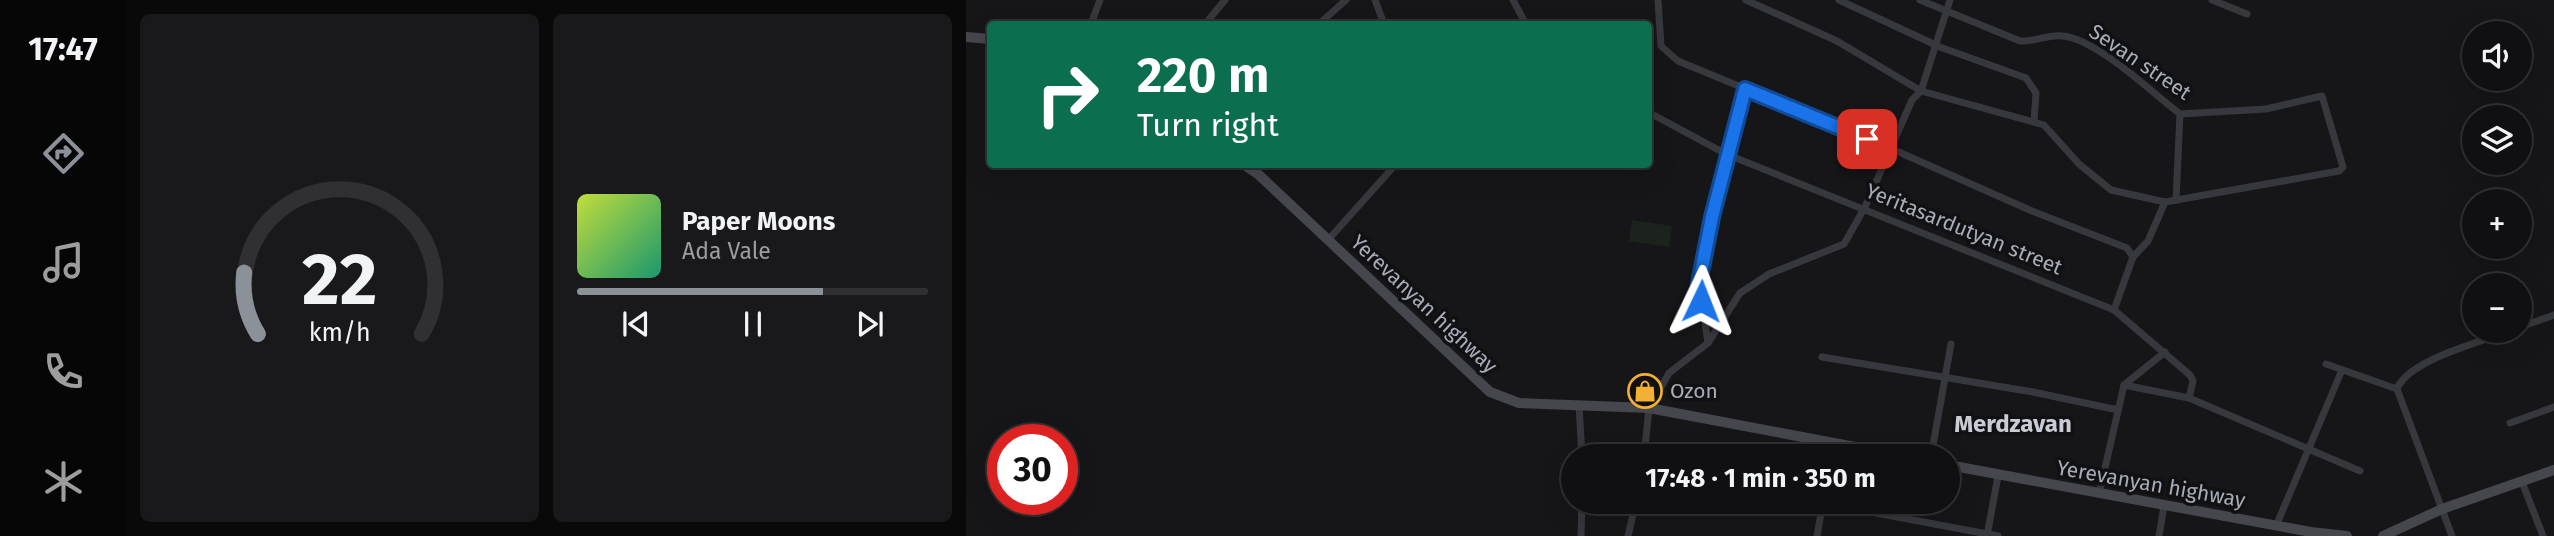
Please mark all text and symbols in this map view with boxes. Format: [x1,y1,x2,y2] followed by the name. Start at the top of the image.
[2084,18,2196,106] street label: Sevan street
[2462,21,2532,343] map controls
[2462,21,2532,91] button: sound
[28,30,98,68] text: 17:47
[1137,46,1269,105] text: 220 m
[1022,49,1113,140] icon: right
[2462,105,2532,175] button: layers
[1137,106,1279,144] text: Turn right
[1837,109,1897,169] pin
[1848,120,1886,158] icon: arrive
[39,129,88,178] icon: directions
[1862,178,2067,281] street label: Yeritasardutyan street
[2462,189,2532,259] button: +
[682,206,835,237] text: Paper Moons
[1345,229,1503,379] street label: Yerevanyan highway
[302,236,377,323] text: 22
[682,237,771,265] text: Ada Vale
[39,238,88,287] icon: music
[1664,264,1738,338] position arrow
[2462,273,2532,343] button: −
[617,305,655,343] icon: previous
[734,305,772,343] icon: pause
[851,305,889,343] icon: next
[309,318,370,348] text: km/h
[39,347,88,396] icon: phone
[1626,372,1664,410] shop icon: Ozon
[1670,378,1718,404] place label: Ozon
[1954,410,2072,438] district label: Merdzavan
[987,424,1078,515] speed limit sign: 30
[2055,455,2248,514] street label: Yerevanyan highway
[39,457,88,506] icon: climate
[1645,463,1876,494] text: 17:48 · 1 min · 350 m

